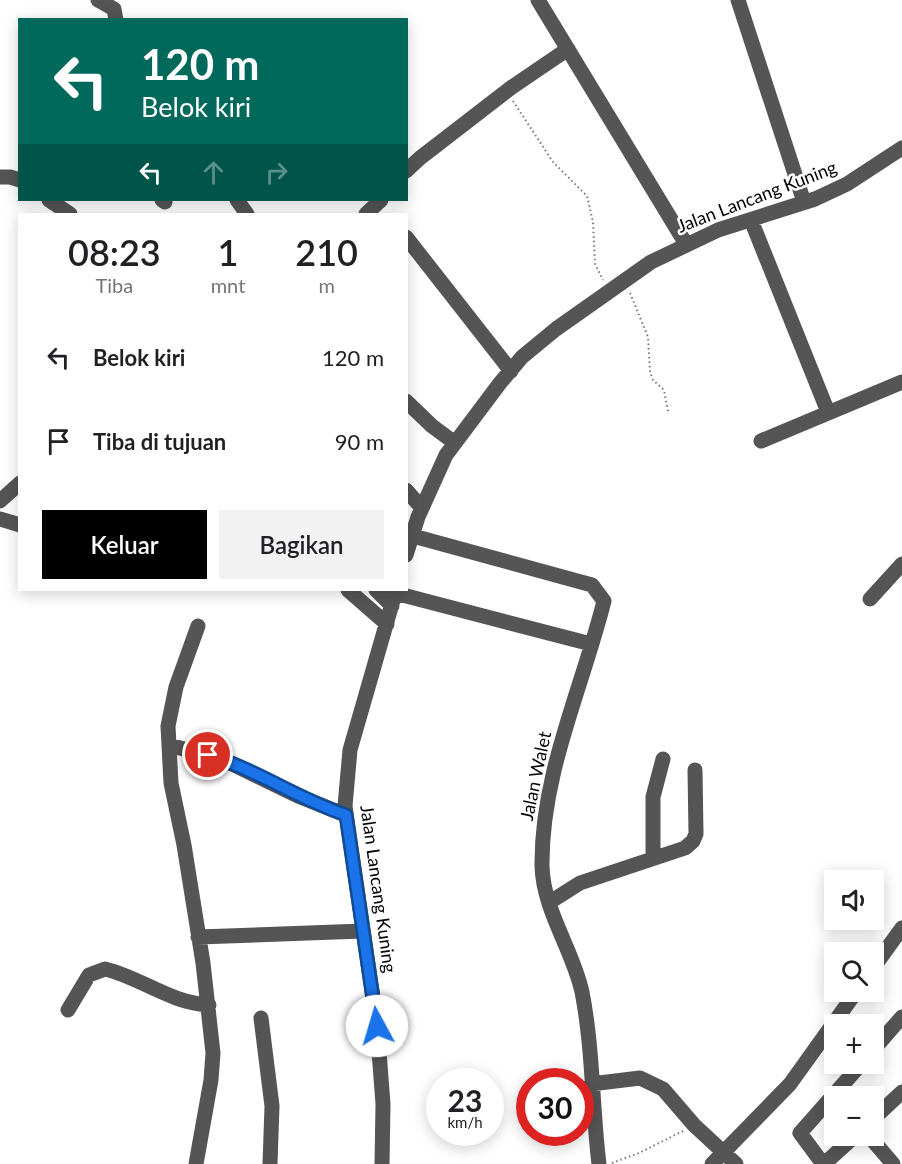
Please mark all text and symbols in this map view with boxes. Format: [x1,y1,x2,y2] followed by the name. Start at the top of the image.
[141,39,259,89] text: 120 m
[42,42,120,120] icon: left
[141,90,251,123] text: Belok kiri
[674,155,840,237] street label: Jalan Lancang Kuning
[134,156,167,189] icon: left
[197,156,230,189] icon: ahead
[260,156,293,189] icon: right
[68,230,161,274] text: 08:23
[218,230,238,274] text: 1
[295,230,358,274] text: 210
[95,273,133,297] text: Tiba
[211,273,245,297] text: mnt
[318,273,335,297] text: m
[42,341,75,374] icon: left
[93,344,185,371] text: Belok kiri
[322,344,384,371] text: 120 m
[42,425,75,458] icon: arrive
[93,428,226,455] text: Tiba di tujuan
[335,428,384,455] text: 90 m
[42,510,207,579] button: Keluar
[219,510,384,579] button: Bagikan
[182,729,233,780] pin
[515,729,555,822] street label: Jalan Walet
[191,738,224,771] icon: arrive
[356,804,402,974] street label: Jalan Lancang Kuning
[824,870,884,1146] map controls
[824,870,884,930] button: sound
[824,942,884,1002] button: search
[345,994,409,1058] position arrow
[824,1014,884,1074] button: +
[516,1068,594,1146] speed limit sign: 30
[448,1082,482,1118] text: 23
[824,1086,884,1146] button: −
[447,1113,483,1131] text: km/h

